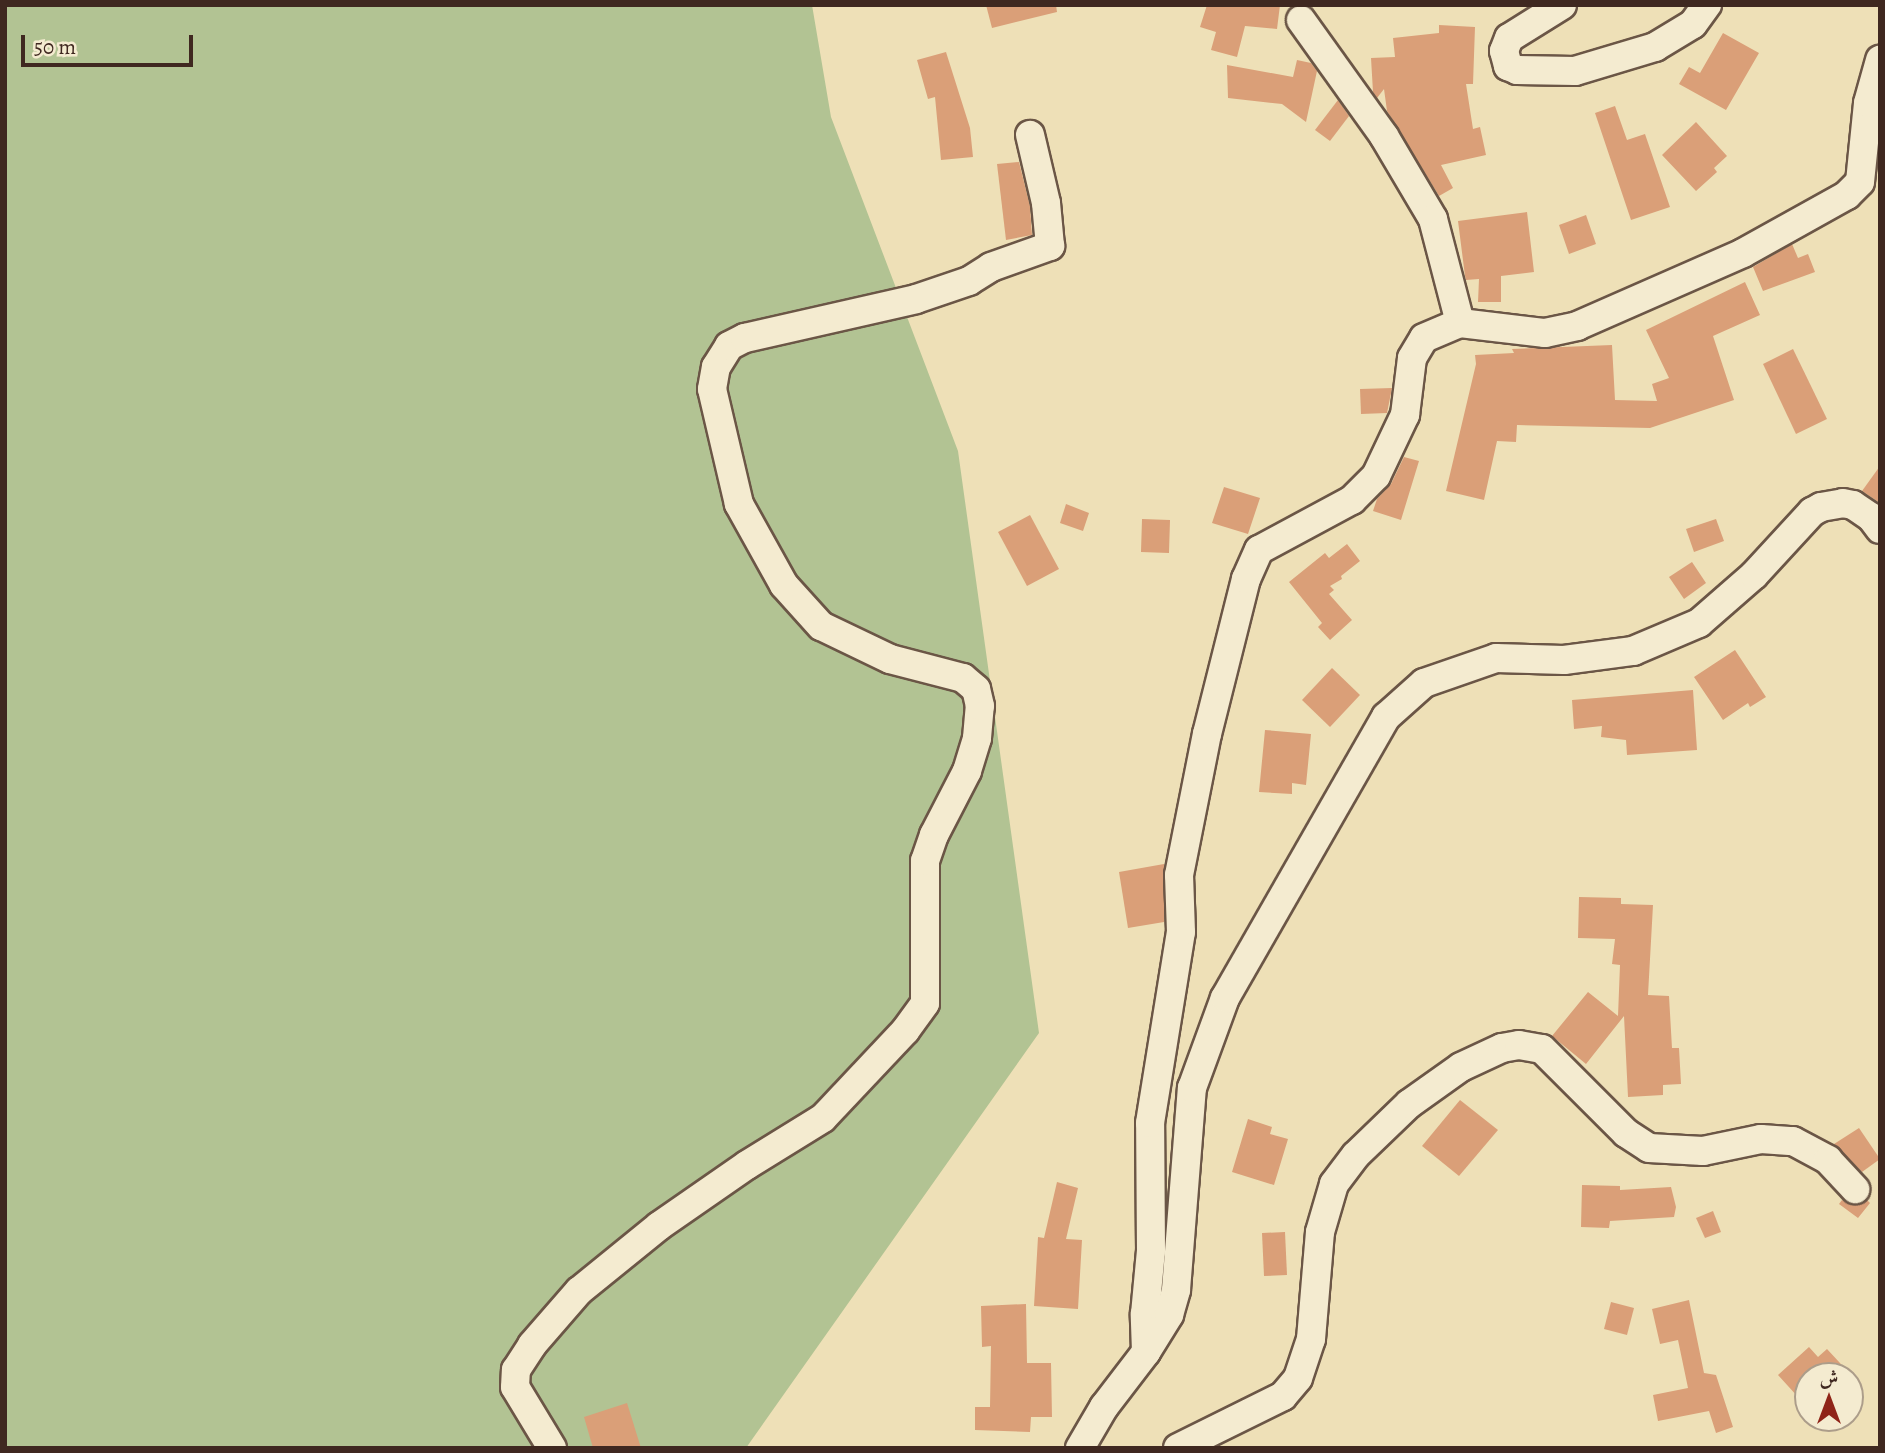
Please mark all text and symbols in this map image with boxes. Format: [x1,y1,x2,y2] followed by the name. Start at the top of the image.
[24,21,196,65] scale bar
[34,33,76,61] text: 50 m
[1794,1362,1864,1432] north arrow
[1820,1365,1838,1391] text: ش

